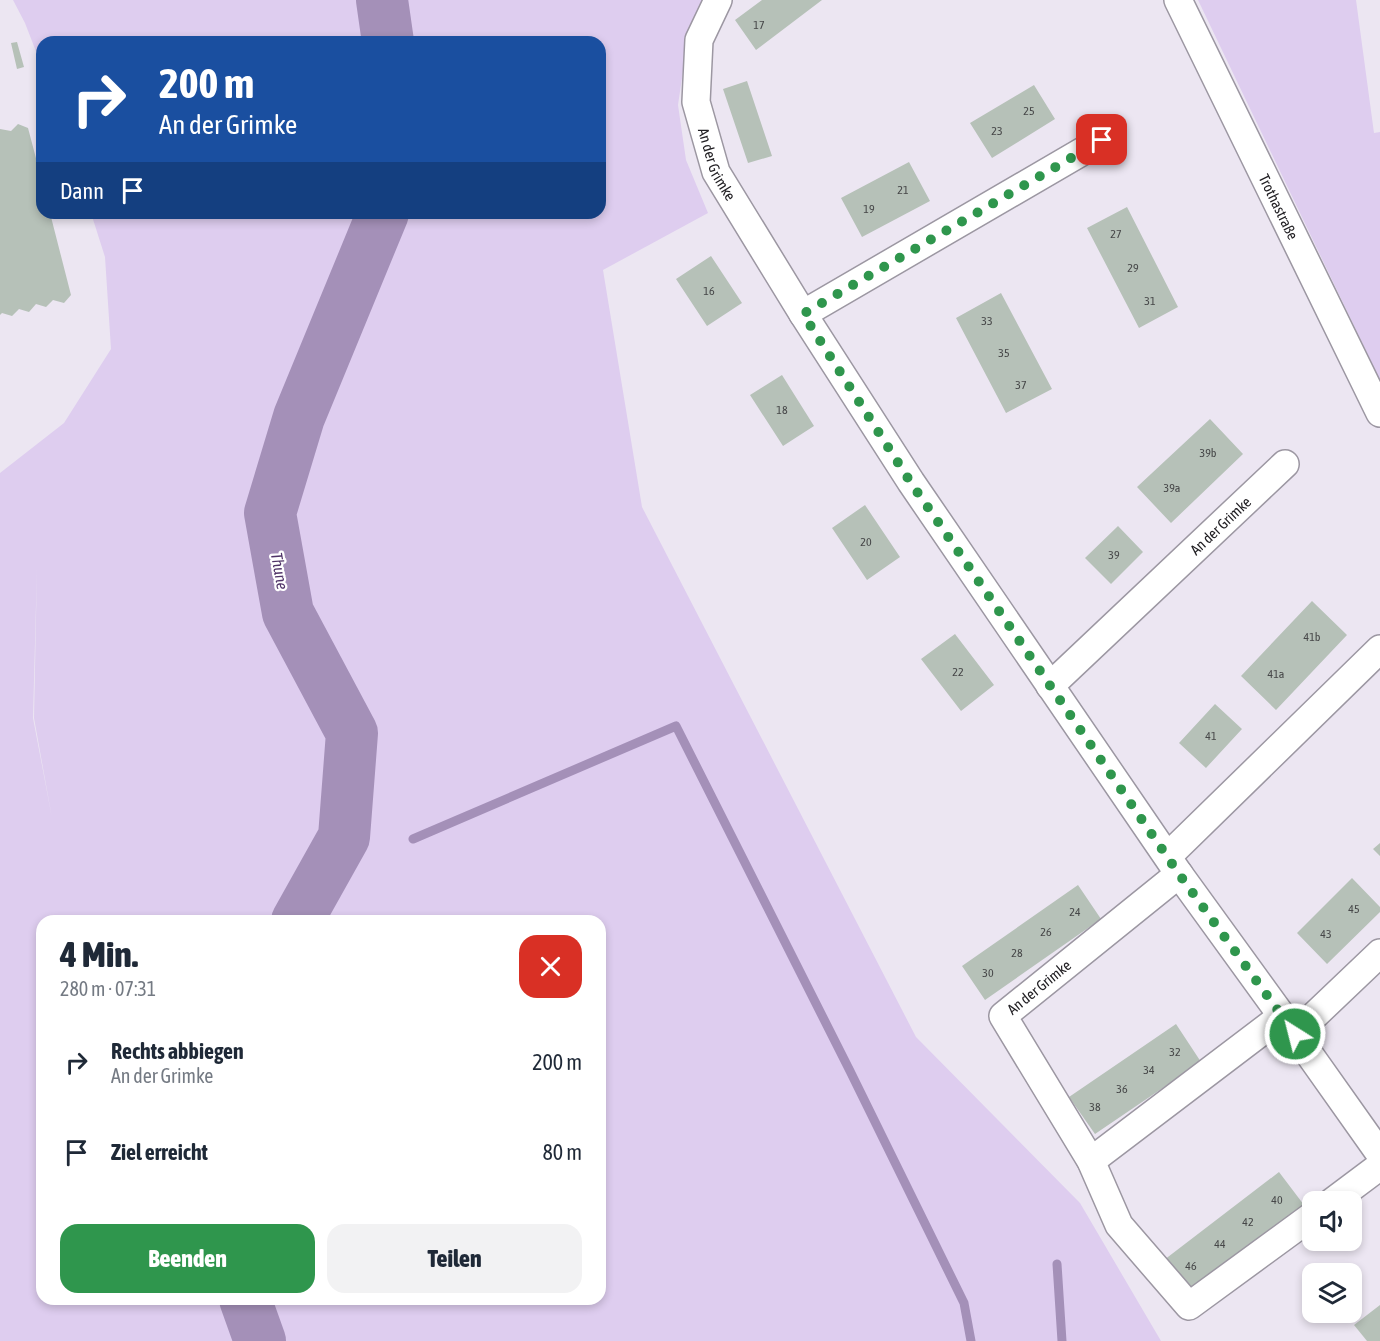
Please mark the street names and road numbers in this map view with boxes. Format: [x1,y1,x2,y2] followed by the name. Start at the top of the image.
[695,126,740,203] street label: An der Grimke
[1256,171,1302,242] street label: Trothastraße
[1186,493,1254,558] street label: An der Grimke
[1004,956,1074,1018] street label: An der Grimke

